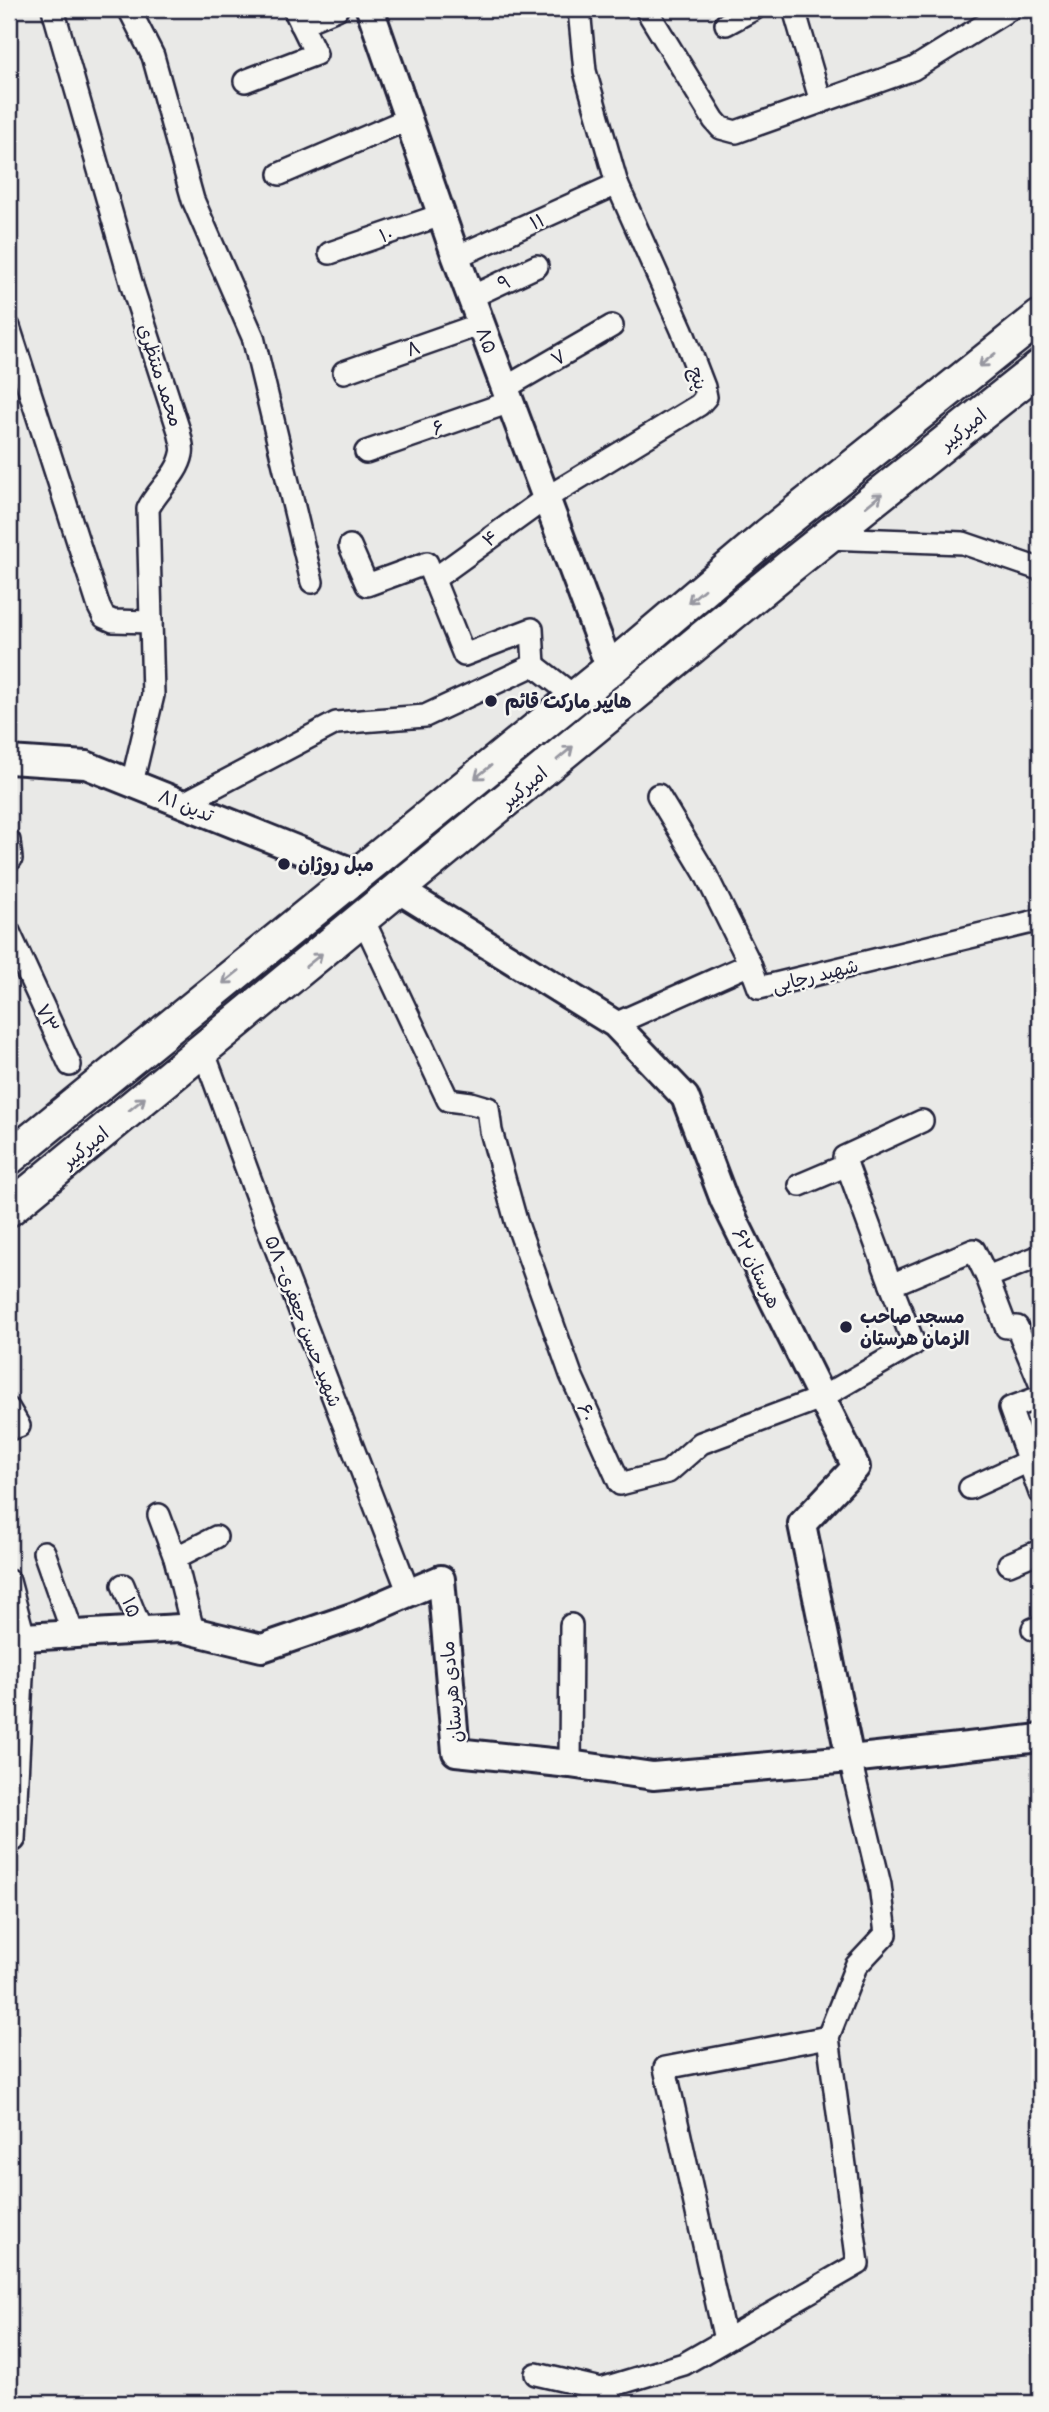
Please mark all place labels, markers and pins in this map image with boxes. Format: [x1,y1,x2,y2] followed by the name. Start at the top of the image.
[505,690,632,716] place label: هایپر مارکت قائم
[483,693,499,709] marker: هایپر مارکت قائم
[298,853,374,877] place label: مبل روژان
[276,856,292,872] marker: مبل روژان
[860,1305,969,1351] place label: مسجد صاحب الزمان هرستان
[838,1319,854,1335] marker: مسجد صاحب الزمان هرستان

